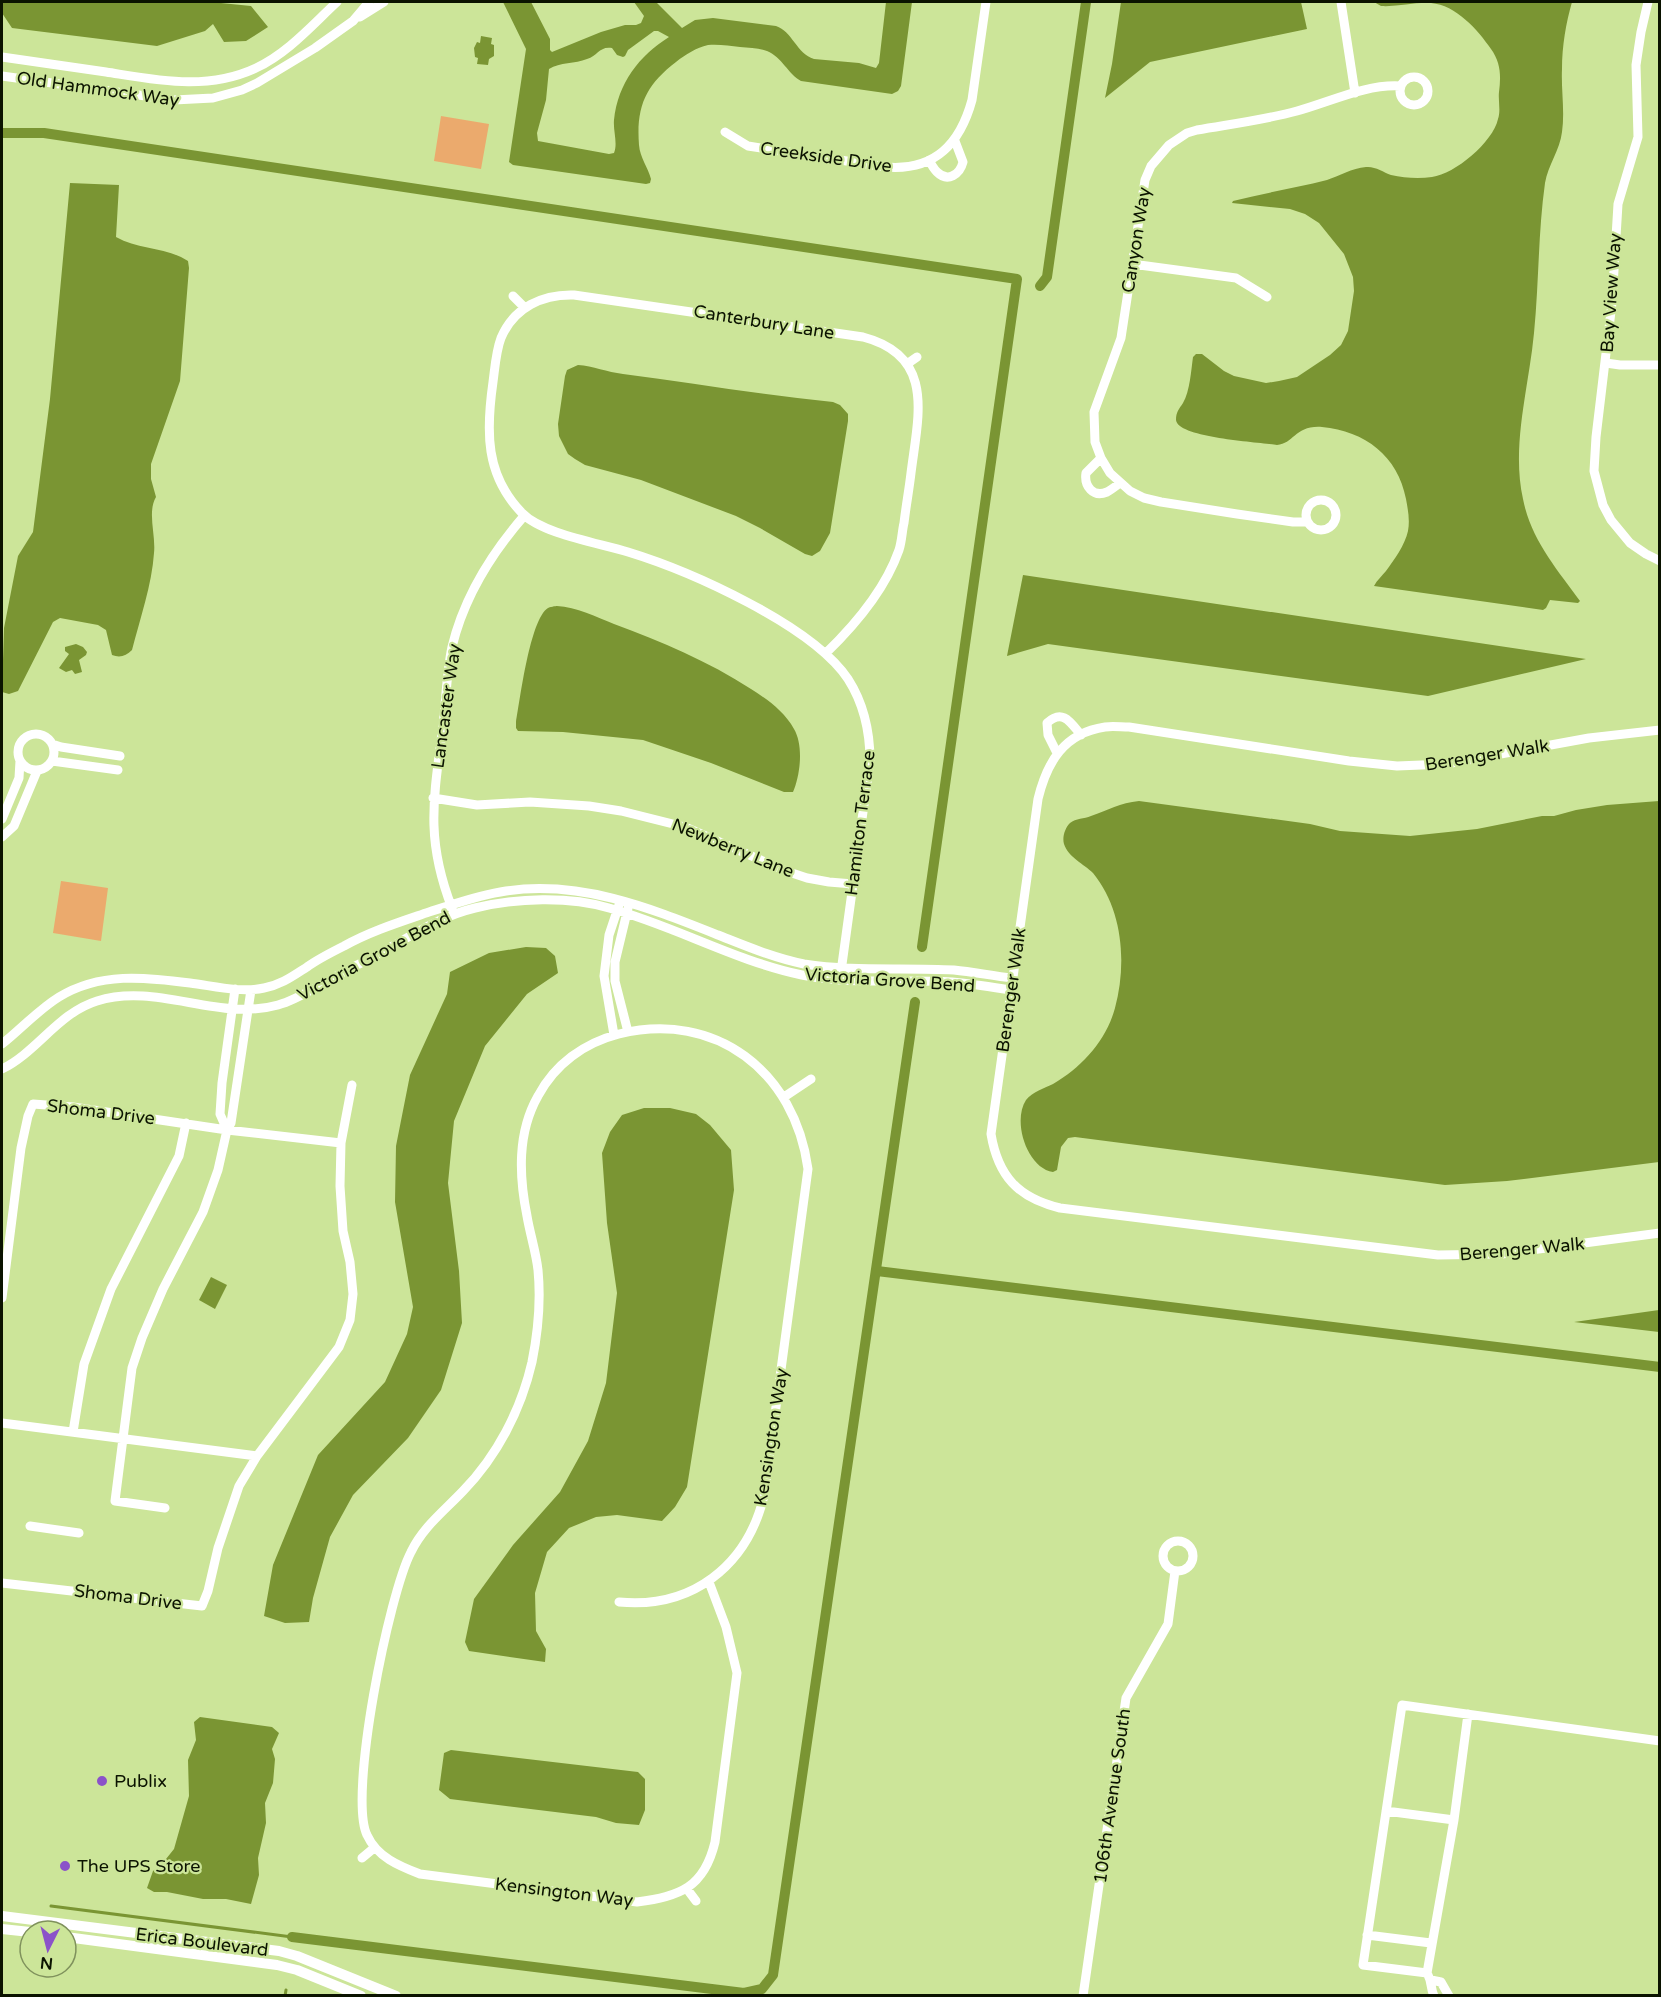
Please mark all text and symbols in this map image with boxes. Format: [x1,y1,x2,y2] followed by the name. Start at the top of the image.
[15,67,181,111] street label: Old Hammock Way
[759,137,893,177] street label: Creekside Drive
[1117,185,1155,294] street label: Canyon Way
[1596,232,1626,353] street label: Bay View Way
[692,300,836,344] street label: Canterbury Lane
[426,642,466,770] street label: Lancaster Way
[1423,734,1551,776] street label: Berenger Walk
[840,749,880,897] street label: Hamilton Terrace
[669,813,797,883] street label: Newberry Lane
[294,906,454,1006] street label: Victoria Grove Bend
[991,926,1031,1054] street label: Berenger Walk
[804,963,976,997] street label: Victoria Grove Bend
[46,1094,156,1130] street label: Shoma Drive
[1459,1233,1586,1265] street label: Berenger Walk
[749,1366,793,1507] street label: Kensington Way
[73,1579,183,1615] street label: Shoma Drive
[1089,1707,1135,1885] street label: 106th Avenue South
[114,1770,167,1792] place label: Publix
[95,1774,109,1788] marker: Publix
[77,1855,200,1877] place label: The UPS Store
[58,1859,72,1873] marker: The UPS Store
[494,1873,635,1911] street label: Kensington Way
[18,1919,78,1979] north arrow
[134,1923,270,1961] street label: Erica Boulevard
[39,1952,54,1974] text: N

